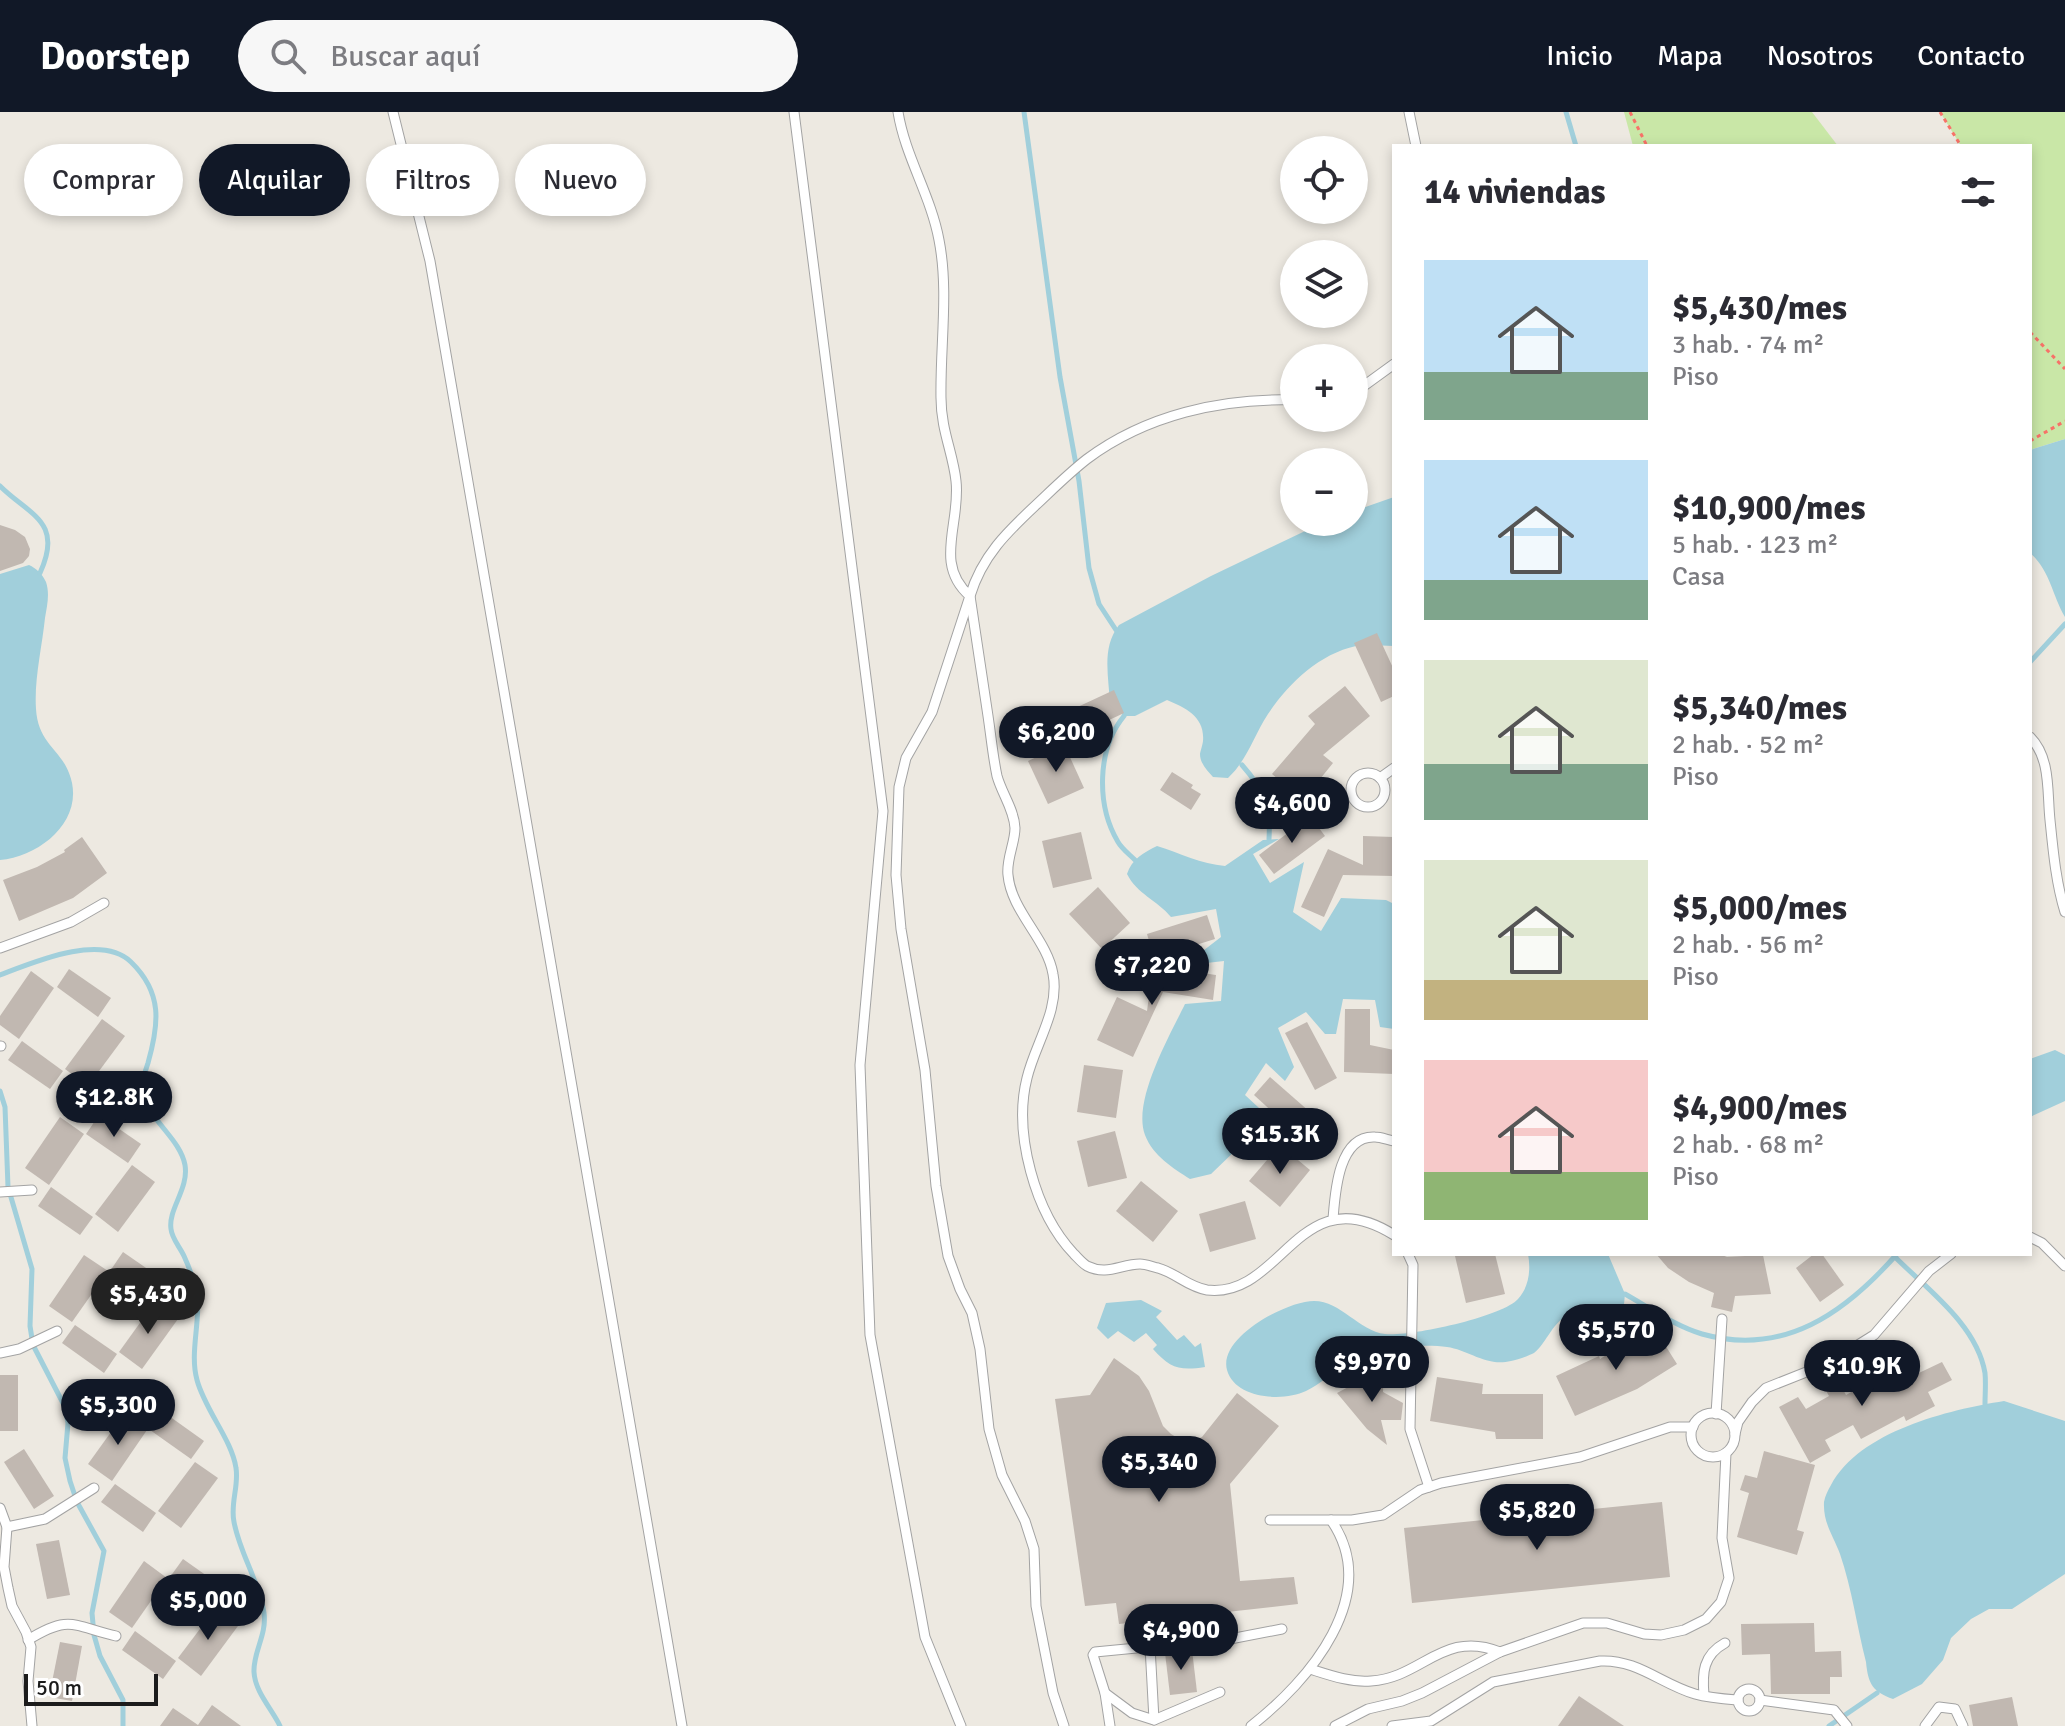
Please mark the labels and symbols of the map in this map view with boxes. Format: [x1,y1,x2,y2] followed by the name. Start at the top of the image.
[991,706,1121,774] pin: $6,200
[1227,777,1357,845] pin: $4,600
[1087,939,1217,1007] pin: $7,220
[49,1071,179,1139] pin: $12.8K
[1215,1108,1345,1176] pin: $15.3K
[83,1268,213,1336] pin: $5,430
[1551,1304,1681,1372] pin: $5,570
[1307,1336,1437,1404] pin: $9,970
[1797,1340,1927,1408] pin: $10.9K
[53,1379,183,1447] pin: $5,300
[1094,1436,1224,1504] pin: $5,340
[1472,1484,1602,1552] pin: $5,820
[143,1574,273,1642] pin: $5,000
[1116,1604,1246,1672] pin: $4,900
[24,1670,158,1706] scale bar

